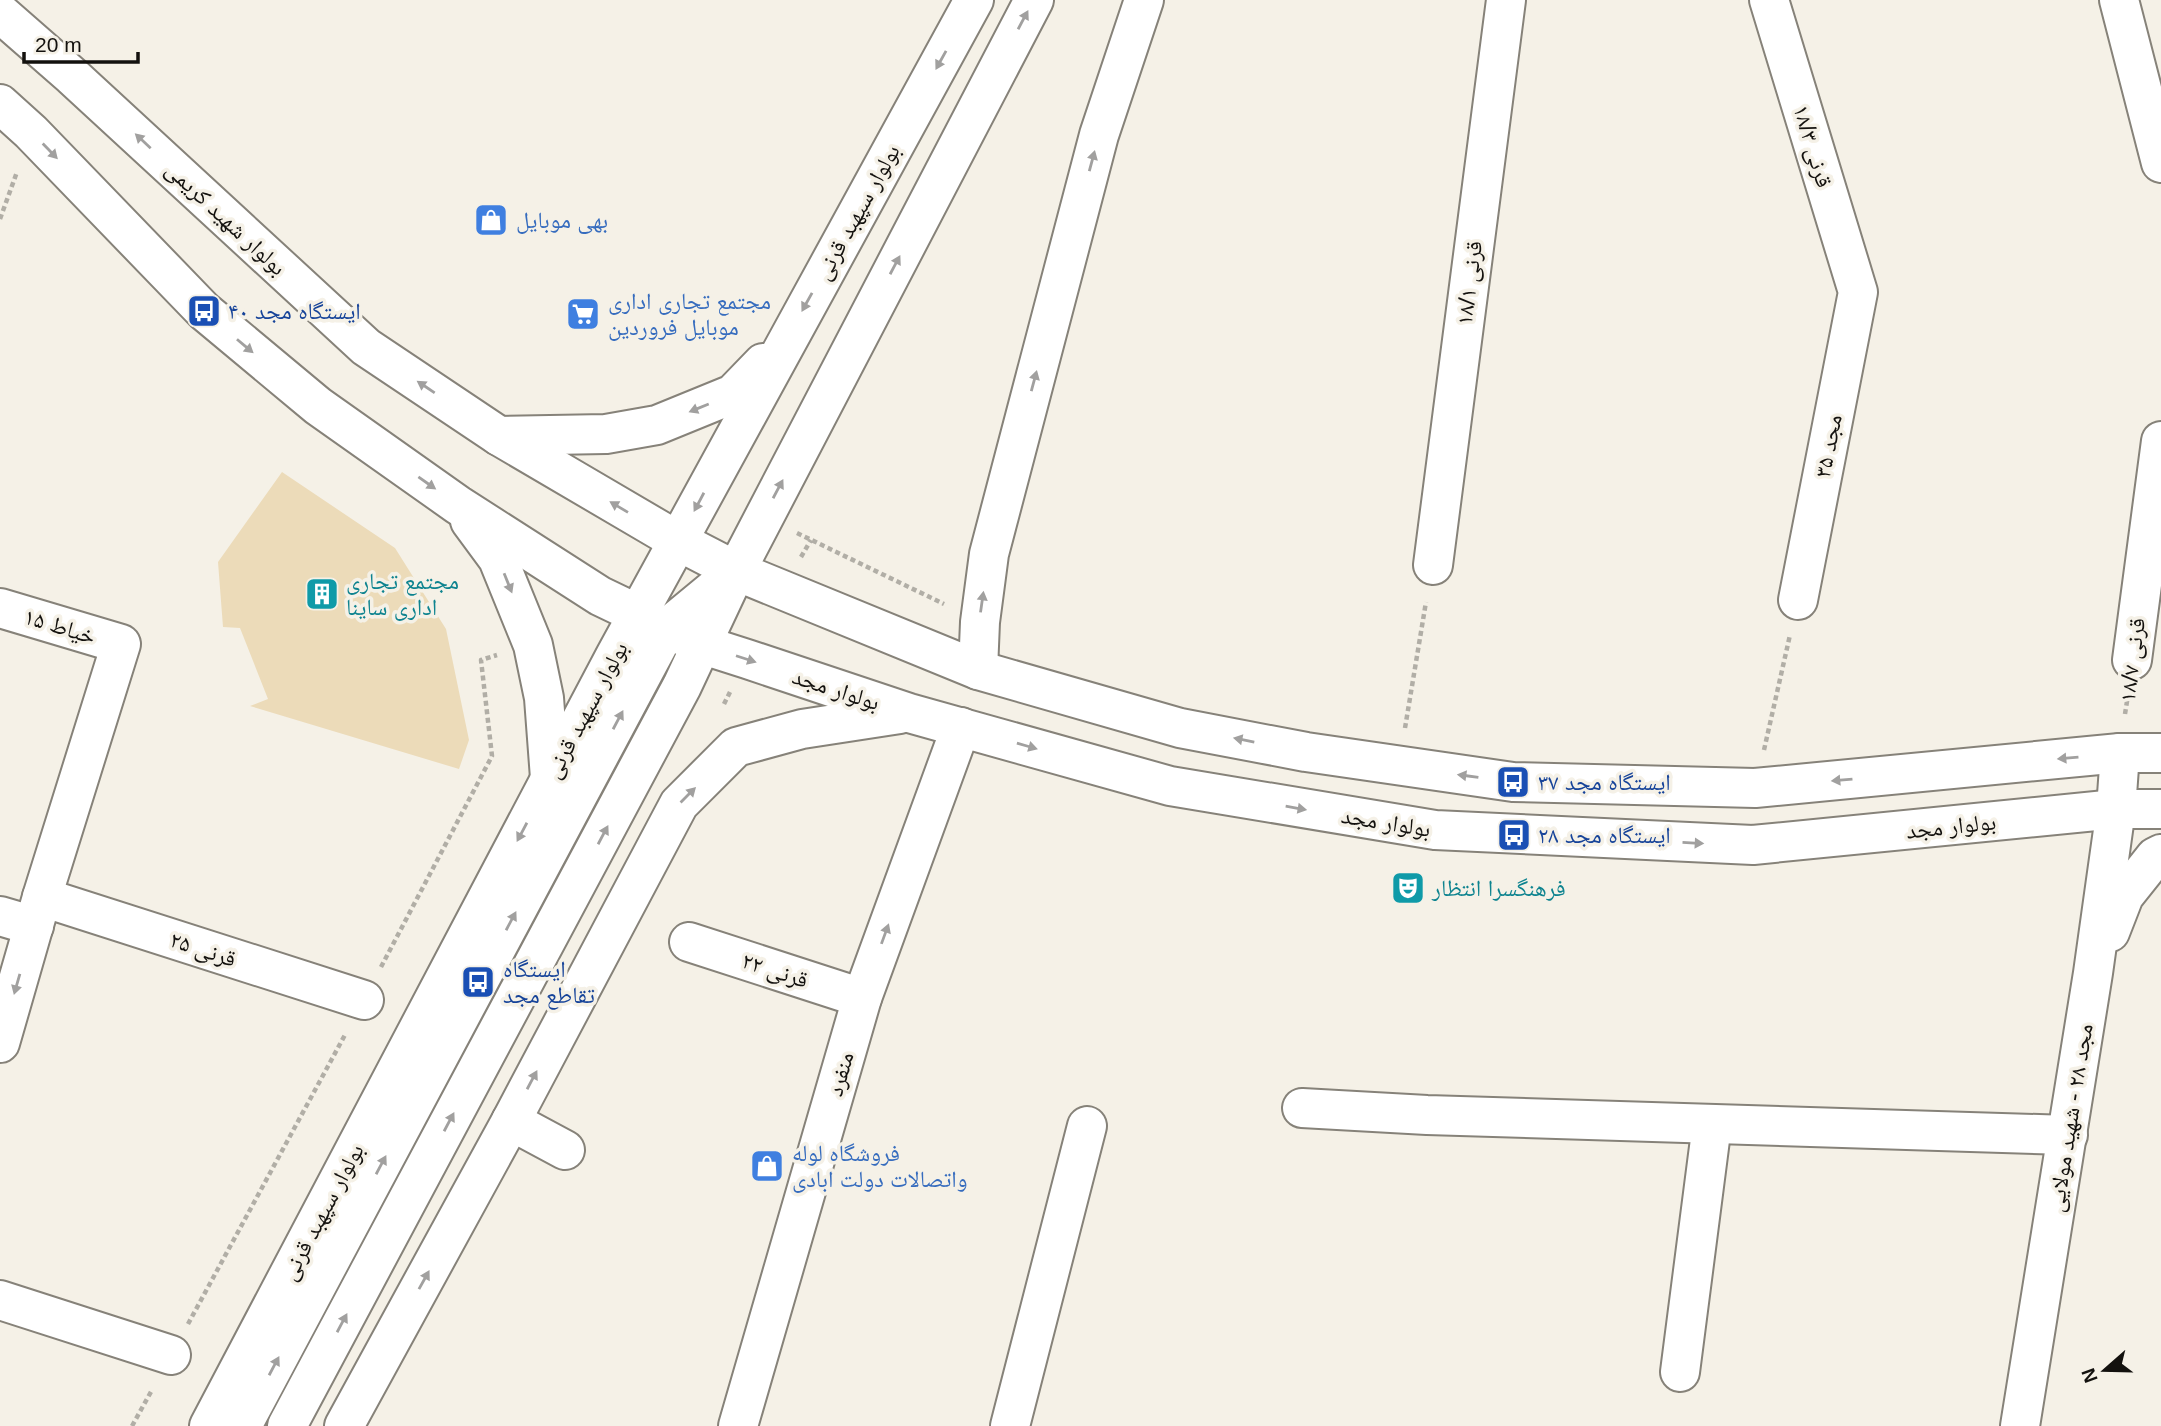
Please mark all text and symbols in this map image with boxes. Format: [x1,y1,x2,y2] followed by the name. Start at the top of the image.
[1017,11,1029,30] one-way arrow
[24,21,138,65] scale bar
[35,33,82,56] text: 20 m
[935,50,947,69] one-way arrow
[1787,102,1838,191] street label: قرنی ۱۸/۳
[135,134,152,150] one-way arrow
[809,140,906,285] street label: بولوار سپهبد قرنی
[41,142,57,159] one-way arrow
[1087,150,1098,172] one-way arrow
[160,156,292,281] street label: بولوار شهید کریمی
[472,201,510,239] shop icon: بهی موبایل
[516,207,608,234] place label: بهی موبایل
[1451,239,1488,327] street label: قرنی ۱۸/۱
[889,256,901,275] one-way arrow
[608,288,771,341] place label: مجتمع تجاری اداری موبایل فروردین
[185,292,223,330] bus stop icon: ایستگاه مجد ۴۰
[801,292,813,311] one-way arrow
[564,295,602,333] supermarket icon: مجتمع تجاری اداری موبایل فروردین
[228,298,361,324] place label: ایستگاه مجد ۴۰
[237,338,254,353] one-way arrow
[1030,370,1040,391] one-way arrow
[416,380,435,393] one-way arrow
[689,402,709,414] one-way arrow
[1809,412,1847,480] street label: مجد ۳۵
[418,476,436,490] one-way arrow
[773,479,784,499] one-way arrow
[693,492,704,512] one-way arrow
[609,500,628,513] one-way arrow
[346,568,459,621] place label: مجتمع تجاری اداری ساینا
[502,572,513,593] one-way arrow
[303,575,341,613] building icon: مجتمع تجاری اداری ساینا
[977,591,988,613] one-way arrow
[21,603,99,650] street label: خیاط ۱۵
[2114,616,2151,704] street label: قرنی ۱۸/۷
[539,637,634,783] street label: بولوار سپهبد قرنی
[736,654,757,665] one-way arrow
[789,663,883,716] street label: بولوار مجد
[612,710,624,730] one-way arrow
[1233,735,1255,746] one-way arrow
[1016,741,1037,751] one-way arrow
[2057,753,2079,764] one-way arrow
[1494,763,1532,801] bus stop icon: ایستگاه مجد ۳۷
[1538,769,1671,795] place label: ایستگاه مجد ۳۷
[1457,771,1479,782] one-way arrow
[1831,774,1853,785] one-way arrow
[680,787,696,804] one-way arrow
[1339,802,1433,843] street label: بولوار مجد
[1285,803,1307,814] one-way arrow
[1905,808,1997,844] street label: بولوار مجد
[1495,816,1533,854] bus stop icon: ایستگاه مجد ۲۸
[516,822,527,842] one-way arrow
[1538,822,1671,848] place label: ایستگاه مجد ۲۸
[597,825,608,845] one-way arrow
[1682,837,1704,848] one-way arrow
[1389,869,1427,907] theatre icon: فرهنگسرا انتظار
[1431,875,1566,901] place label: فرهنگسرا انتظار
[505,911,516,931] one-way arrow
[880,923,891,944] one-way arrow
[166,926,239,973] street label: قرنی ۲۵
[738,947,811,994] street label: قرنی ۲۲
[503,956,595,1010] place label: ایستگاه تقاطع مجد
[459,963,497,1001] bus stop icon: ایستگاه تقاطع مجد
[11,974,21,995] one-way arrow
[2042,1022,2099,1214] street label: مجد ۲۸ - شهید مولایی
[821,1049,859,1099] street label: منفرد
[527,1070,538,1090] one-way arrow
[443,1112,455,1132] one-way arrow
[275,1139,370,1285] street label: بولوار سپهبد قرنی
[792,1140,968,1193] place label: فروشگاه لوله واتصالات دولت ابادی
[748,1147,786,1185] shop icon: فروشگاه لوله واتصالات دولت ابادی
[375,1155,387,1175] one-way arrow
[418,1270,430,1290] one-way arrow
[336,1313,348,1332] one-way arrow
[2070,1335,2140,1405] north arrow
[268,1356,280,1376] one-way arrow
[2077,1366,2102,1386] text: N

